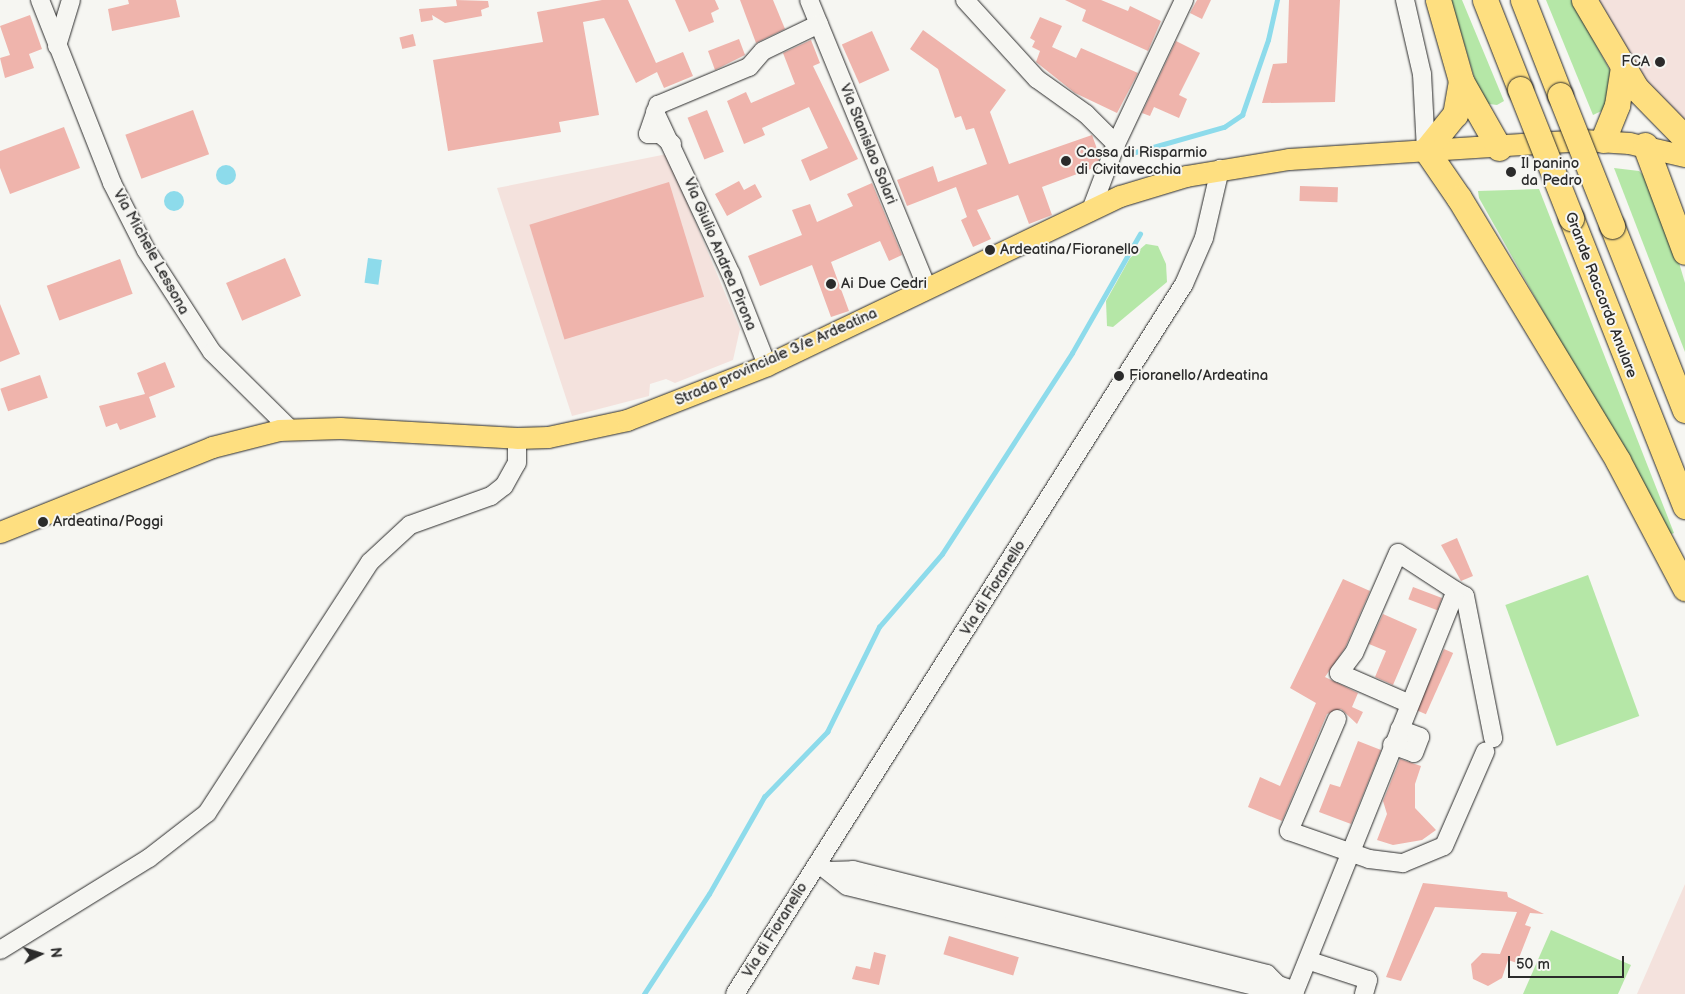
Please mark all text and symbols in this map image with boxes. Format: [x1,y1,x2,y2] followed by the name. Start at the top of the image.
[1621,53,1650,71] place label: FCA
[1654,56,1666,68] marker: FCA
[835,81,901,207] street label: Via Stanislao Solari
[1076,143,1207,178] place label: Cassa di Risparmio di Civitavecchia
[1521,154,1582,189] place label: Il panino da Pedro
[1060,155,1072,167] marker: Cassa di Risparmio di Civitavecchia
[1505,166,1517,178] marker: Il panino da Pedro
[680,175,760,333] street label: Via Giulio Andrea Pirona
[109,186,193,318] street label: Via Michele Lessona
[1561,209,1641,381] street label: Grande Raccordo Anulare
[1000,241,1139,259] place label: Ardeatina/Fioranello
[984,244,996,256] marker: Ardeatina/Fioranello
[841,275,927,293] place label: Ai Due Cedri
[825,278,837,290] marker: Ai Due Cedri
[672,304,880,410] street label: Strada provinciale 3/e Ardeatina
[1129,367,1268,385] place label: Fioranello/Ardeatina
[1113,370,1125,382] marker: Fioranello/Ardeatina
[53,513,163,531] place label: Ardeatina/Poggi
[37,516,49,528] marker: Ardeatina/Poggi
[957,537,1029,639] street label: Via di Fioranello
[739,879,811,981] street label: Via di Fioranello
[15,929,65,979] north arrow
[1510,946,1626,978] scale bar
[47,947,64,959] text: N
[1516,955,1550,974] text: 50 m

